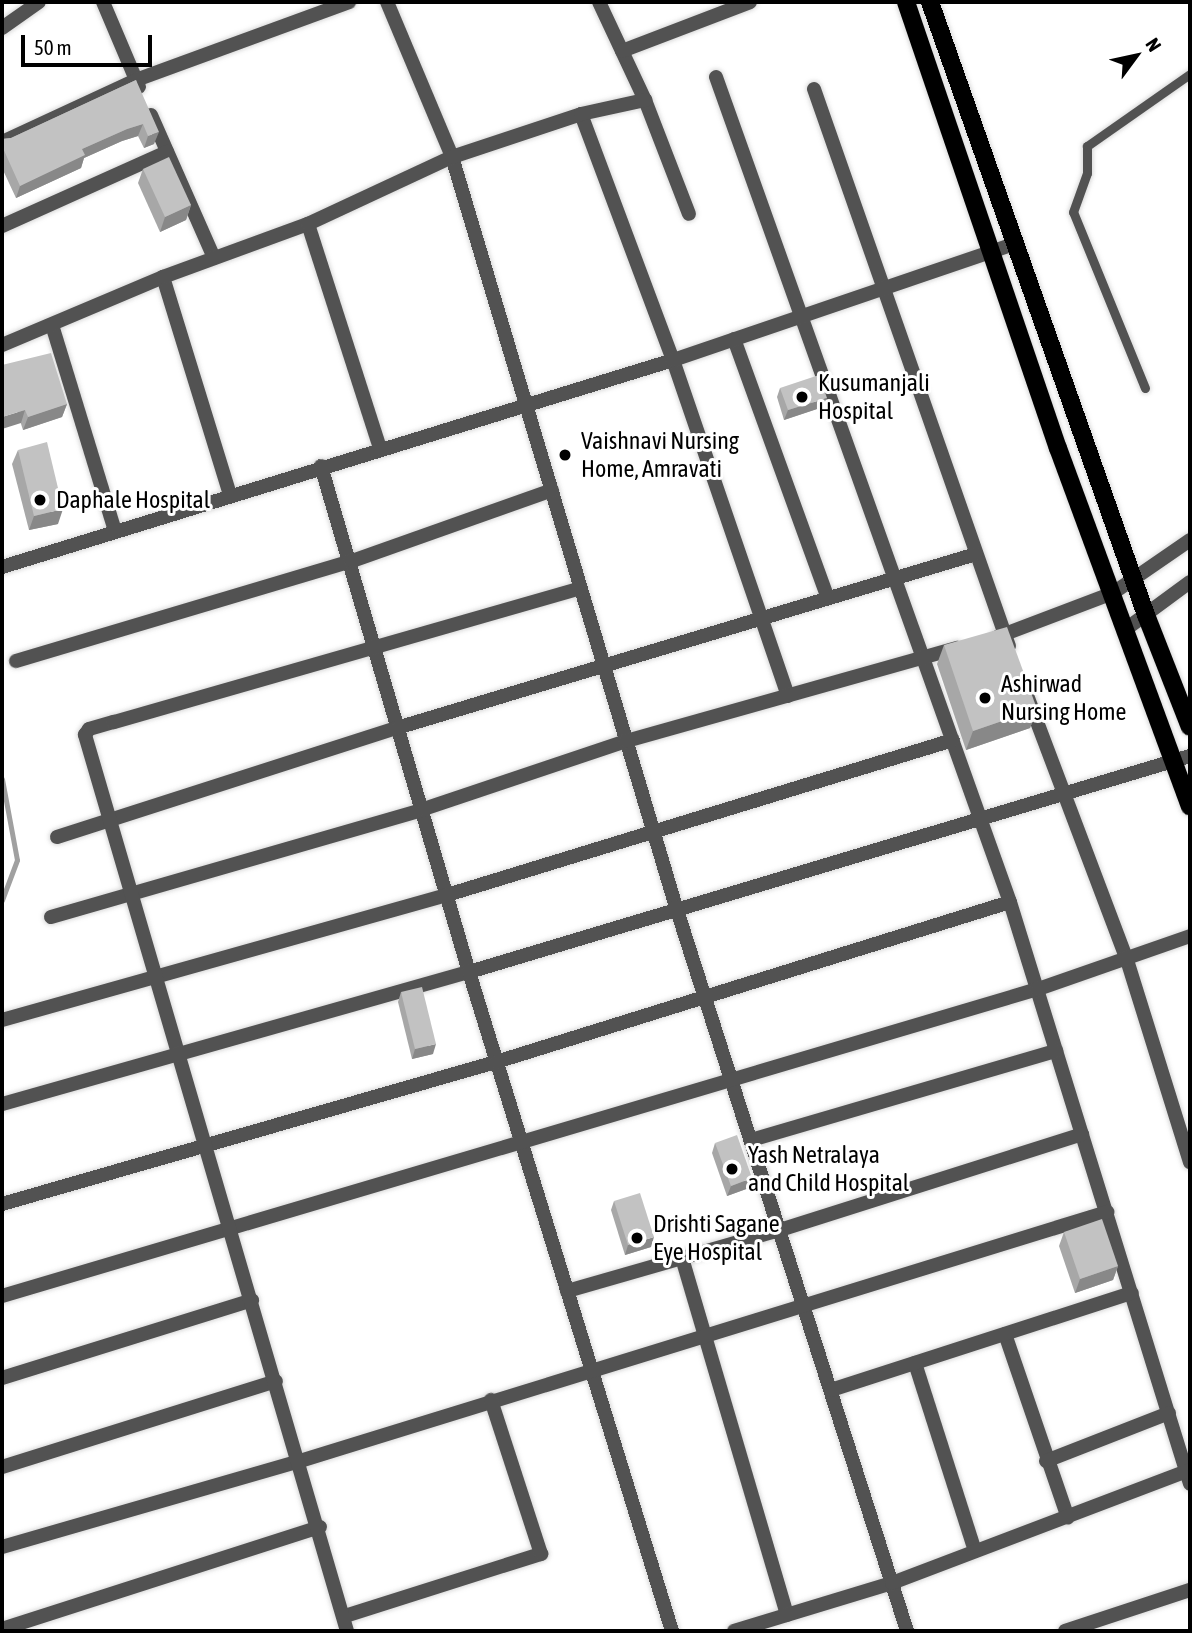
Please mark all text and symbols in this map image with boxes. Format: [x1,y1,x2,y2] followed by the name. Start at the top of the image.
[24,21,156,65] scale bar
[1101,21,1171,91] north arrow
[1141,34,1166,55] text: N
[34,35,72,59] text: 50 m
[818,369,930,425] place label: Kusumanjali Hospital
[792,387,812,407] marker: Kusumanjali Hospital
[581,427,739,483] place label: Vaishnavi Nursing Home, Amravati
[555,445,575,465] marker: Vaishnavi Nursing Home, Amravati
[56,486,210,514] place label: Daphale Hospital
[30,490,50,510] marker: Daphale Hospital
[1001,670,1126,726] place label: Ashirwad Nursing Home
[975,688,995,708] marker: Ashirwad Nursing Home
[748,1141,909,1197] place label: Yash Netralaya and Child Hospital
[722,1159,742,1179] marker: Yash Netralaya and Child Hospital
[653,1210,780,1266] place label: Drishti Sagane Eye Hospital
[627,1228,647,1248] marker: Drishti Sagane Eye Hospital

